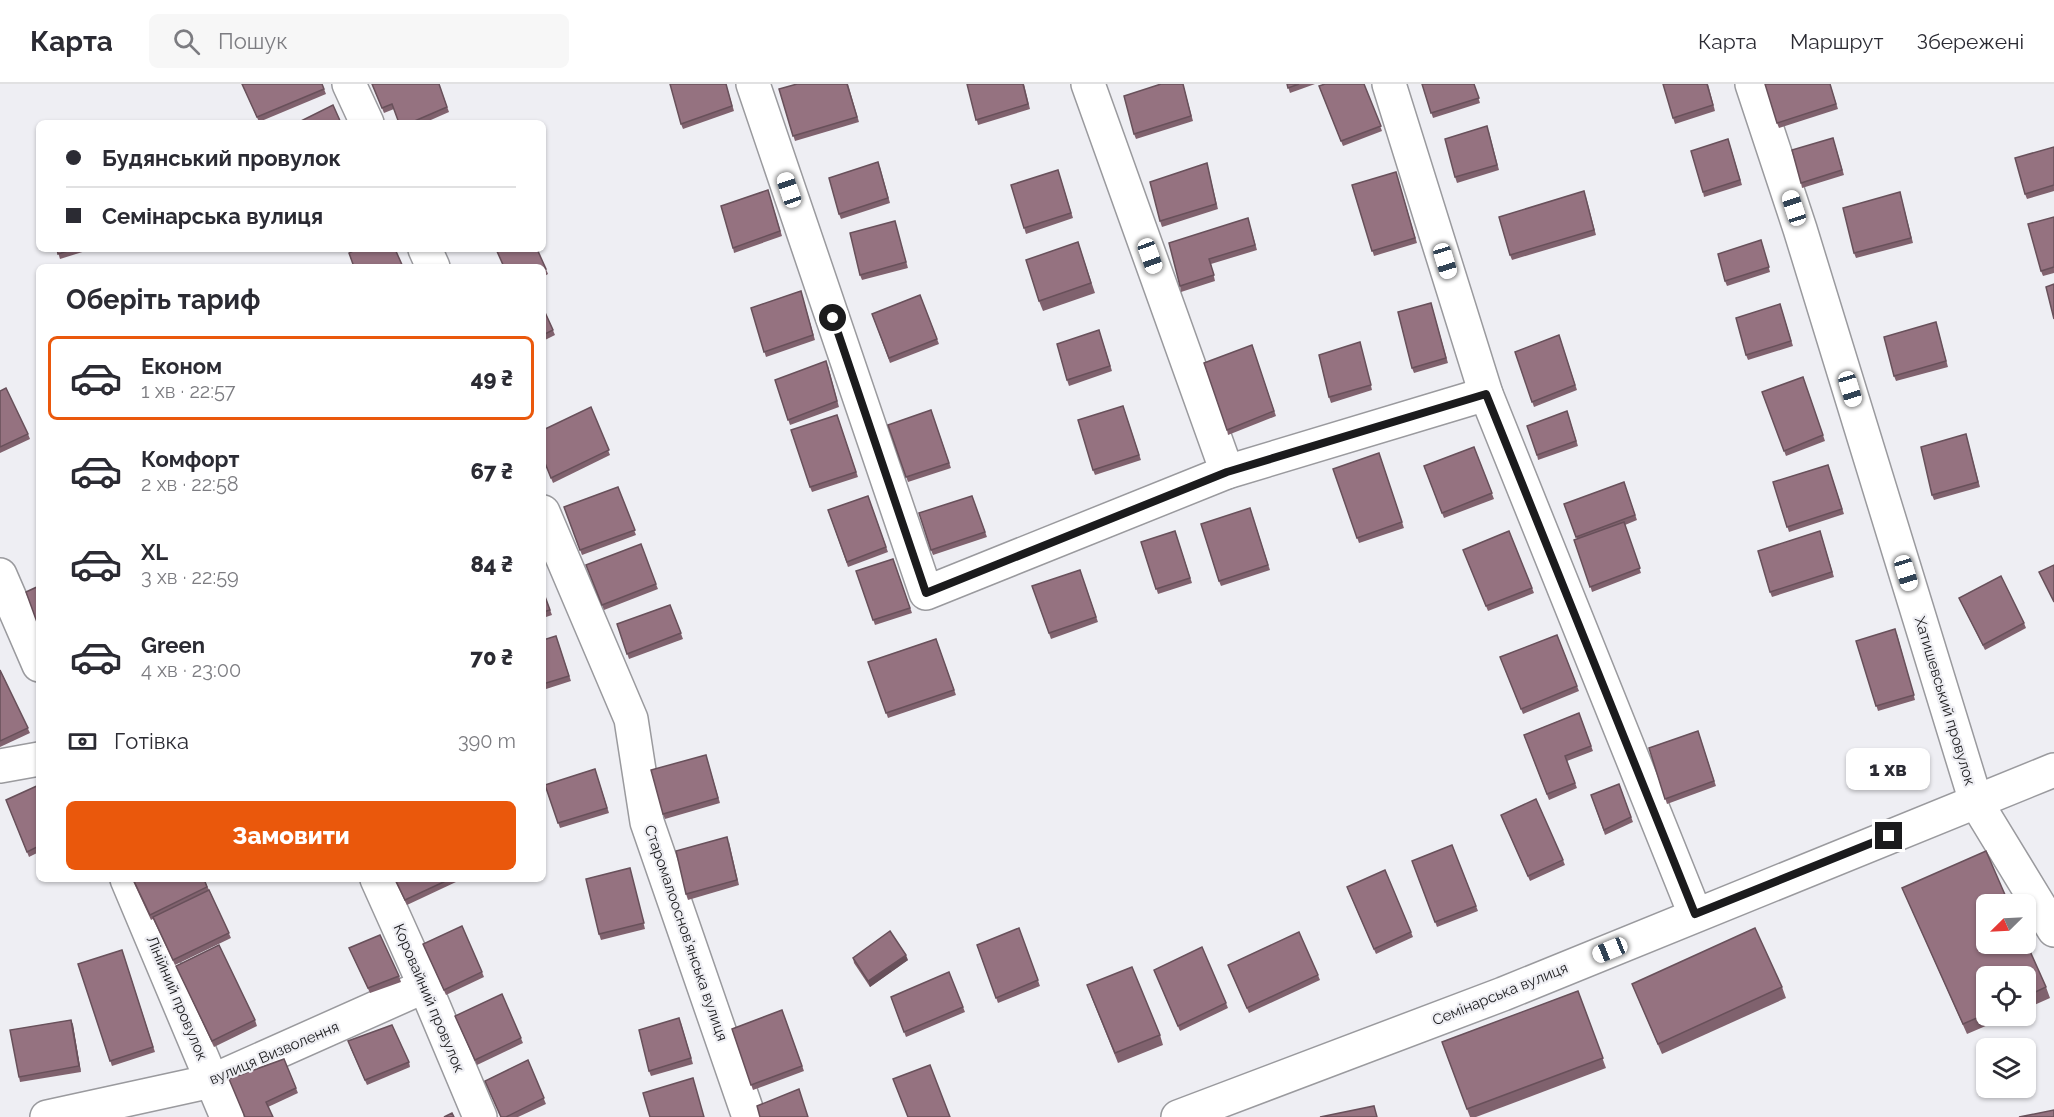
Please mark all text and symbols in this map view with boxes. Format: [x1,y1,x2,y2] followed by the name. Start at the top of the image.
[149,14,569,68] search box
[30,25,113,58] text: Карта
[170,25,203,58] icon: search
[218,28,288,54] text: Пошук
[1698,29,1757,54] text: Карта
[1790,29,1883,54] text: Маршрут
[1916,29,2024,54] text: Збережені
[102,145,341,171] text: Будянський провулок
[775,170,803,210] car
[1780,188,1808,228] car
[102,203,323,229] text: Семінарська вулиця
[1135,236,1165,276] car
[1431,241,1459,281] car
[66,284,260,315] text: Оберіть тариф
[819,304,846,331] route start
[69,351,123,405] icon: car
[141,353,222,379] text: Економ
[471,365,513,391] text: 49 ₴
[1836,369,1864,409] car
[141,379,236,403] text: 1 хв · 22:57
[69,444,123,498] icon: car
[141,446,239,472] text: Комфорт
[470,458,513,484] text: 67 ₴
[141,472,239,496] text: 2 хв · 22:58
[69,537,123,591] icon: car
[141,539,168,565] text: XL
[470,551,513,577] text: 84 ₴
[1892,553,1920,593] car
[141,565,239,589] text: 3 хв · 22:59
[1911,614,1979,788] street label: Хатишевський провулок
[69,630,123,684] icon: car
[141,632,205,658] text: Green
[470,644,513,670] text: 70 ₴
[141,658,241,682] text: 4 хв · 23:00
[66,725,99,758] icon: cash
[114,728,189,754] text: Готівка
[458,729,516,753] text: 390 m
[1847,749,1931,791] callout: 1 хв
[1869,757,1907,781] text: 1 хв
[66,801,516,870] button: Замовити
[1875,822,1902,849] route end
[641,823,731,1043] street label: Старомалооснов’янська вулиця
[1976,894,2036,954] north arrow
[1976,894,2036,1098] map controls
[389,921,469,1075] street label: Коровайний провулок
[143,933,211,1063] street label: Лінійний провулок
[1590,935,1630,965] car
[1430,959,1570,1029] street label: Семінарська вулиця
[1976,966,2036,1026] button: locate
[206,1018,342,1088] street label: вулиця Визволення
[1976,1038,2036,1098] button: layers

